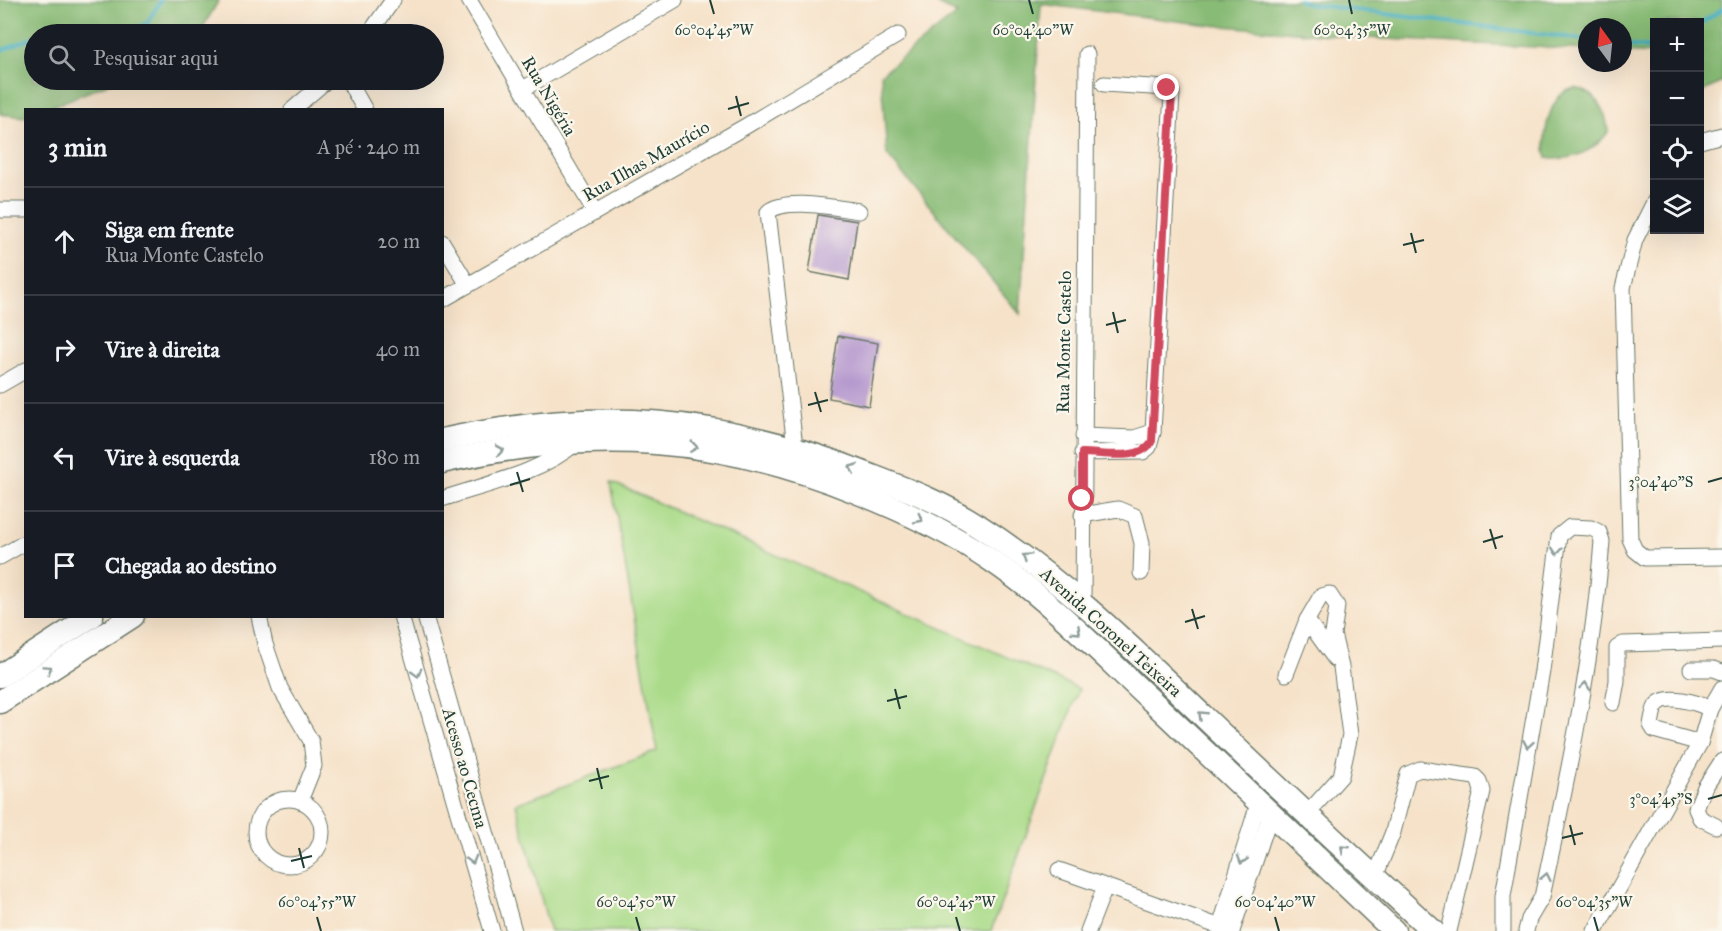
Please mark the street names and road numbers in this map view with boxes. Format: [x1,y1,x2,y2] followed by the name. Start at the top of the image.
[516,52,582,141] street label: Rua Nigéria
[578,116,714,206] street label: Rua Ilhas Maurício
[1052,270,1076,414] street label: Rua Monte Castelo
[1035,562,1187,702] street label: Avenida Coronel Teixeira
[437,704,493,831] street label: Acesso ao Cecma

